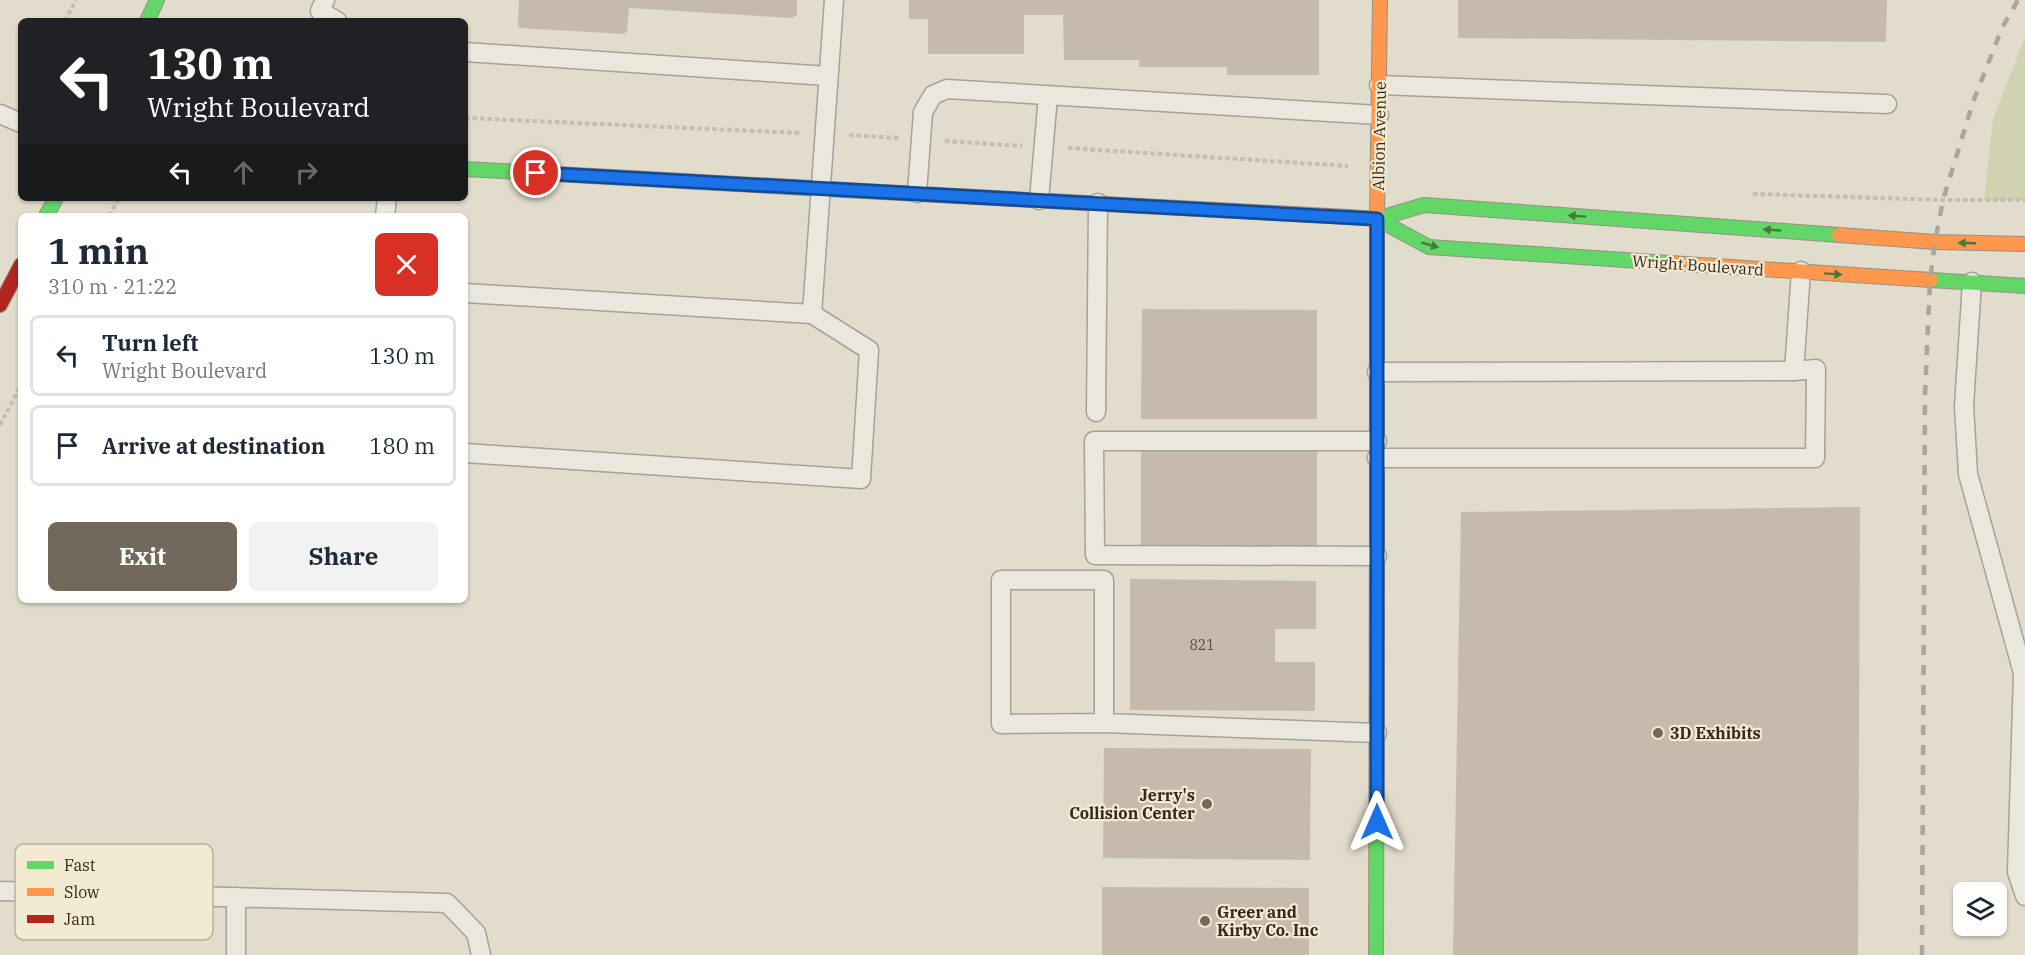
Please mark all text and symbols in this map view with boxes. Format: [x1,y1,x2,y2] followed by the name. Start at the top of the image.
[147,36,273,91] text: 130 m
[48,42,126,120] icon: left
[1368,81,1390,191] street label: Albion Avenue
[147,89,370,124] text: Wright Boulevard
[510,147,561,198] pin
[164,156,197,189] icon: left
[227,156,260,189] icon: ahead
[290,156,323,189] icon: right
[519,156,552,189] icon: arrive
[1568,212,1587,221] one-way arrow
[1762,225,1781,235] one-way arrow
[48,227,149,274] text: 1 min
[375,233,438,296] button: close
[1957,238,1976,247] one-way arrow
[1421,241,1439,250] one-way arrow
[1631,250,1765,280] street label: Wright Boulevard
[1824,269,1843,278] one-way arrow
[48,273,177,300] text: 310 m · 21:22
[102,328,198,357] text: Turn left
[51,339,84,372] icon: left
[369,341,435,370] text: 130 m
[102,357,267,384] text: Wright Boulevard
[51,429,84,462] icon: arrive
[102,431,325,460] text: Arrive at destination
[369,431,435,460] text: 180 m
[48,522,237,591] button: Exit
[249,522,438,591] button: Share
[1189,636,1215,654] house number: 821
[1670,723,1761,743] place label: 3D Exhibits
[1651,726,1665,740] marker: 3D Exhibits
[1069,785,1195,823] place label: Jerry's Collision Center
[1345,790,1409,854] position arrow
[1200,797,1214,811] marker: Jerry's Collision Center
[15,844,213,940] legend
[64,855,96,875] text: Fast
[64,882,100,902] text: Slow
[1953,882,2007,936] map controls
[1953,882,2007,936] button: layers
[1217,902,1319,940] place label: Greer and Kirby Co. Inc
[64,909,95,929] text: Jam
[1198,914,1212,928] marker: Greer and Kirby Co. Inc

